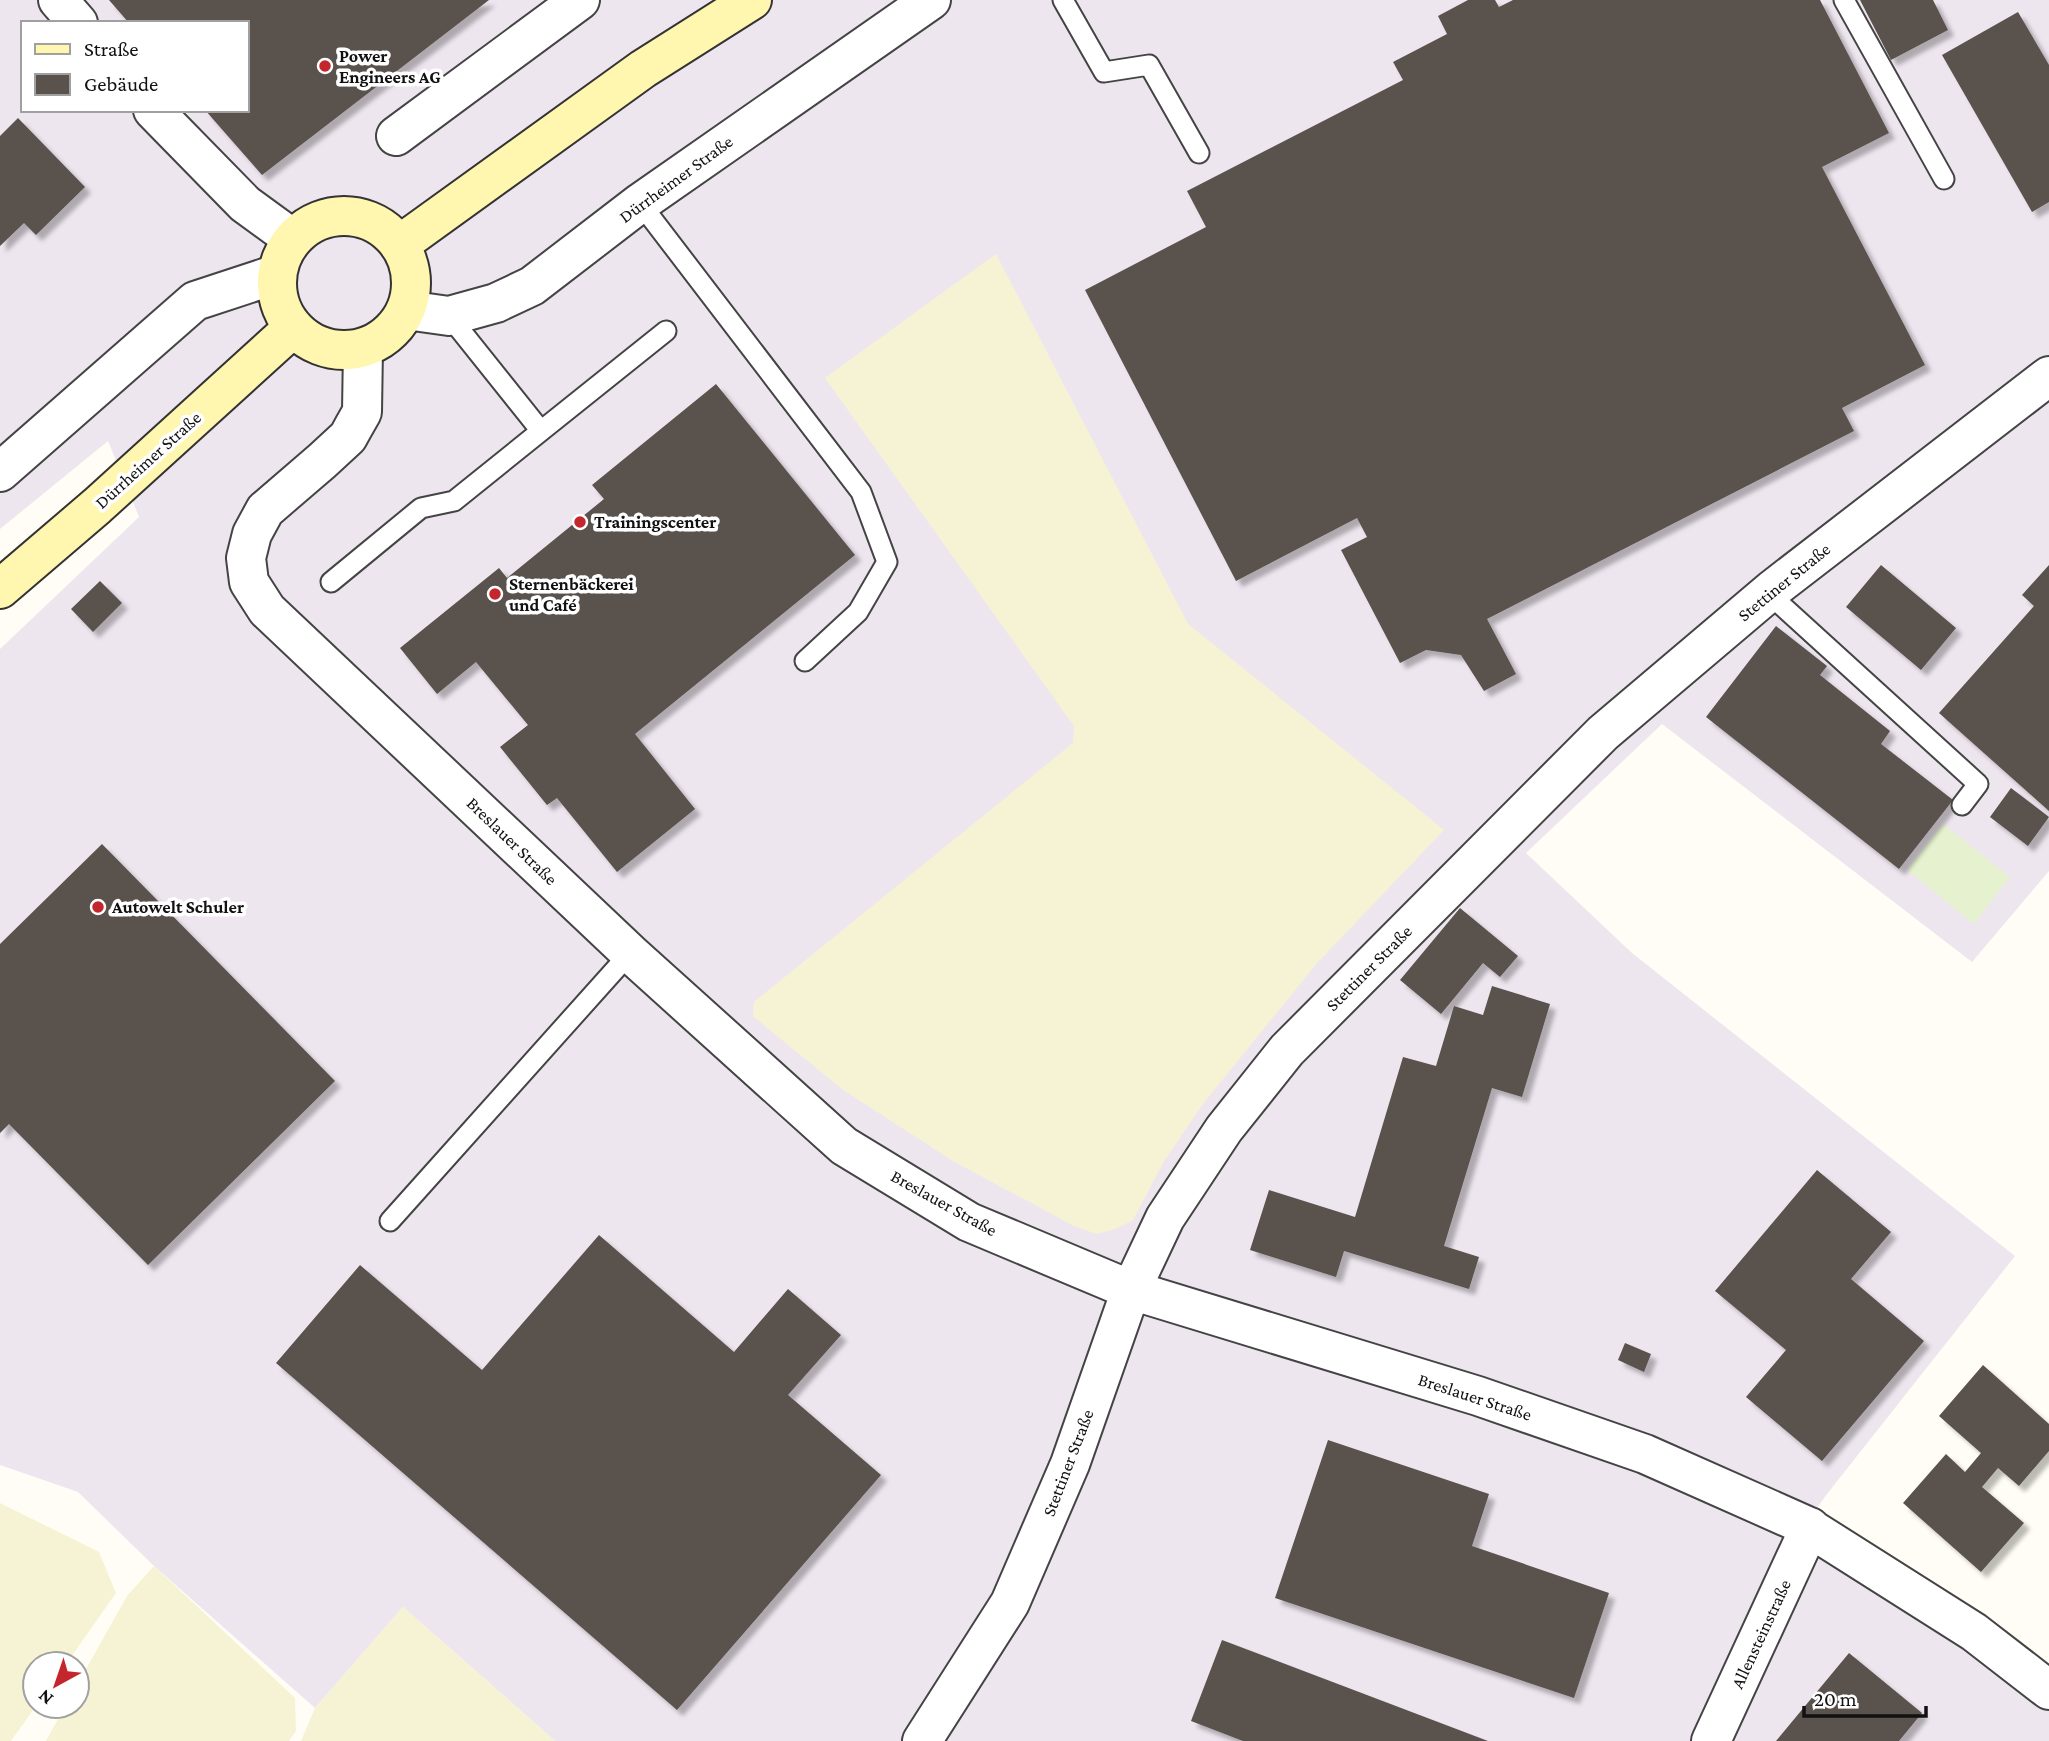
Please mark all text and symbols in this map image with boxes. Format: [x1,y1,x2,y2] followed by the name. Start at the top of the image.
[21,21,248,112] legend
[84,37,138,61] text: Straße
[339,46,441,87] place label: Power Engineers AG
[317,58,333,74] marker: Power Engineers AG
[84,72,158,96] text: Gebäude
[615,131,737,227] street label: Dürrheimer Straße
[91,407,205,513] street label: Dürrheimer Straße
[594,512,716,532] place label: Trainingscenter
[572,514,588,530] marker: Trainingscenter
[1734,539,1834,625] street label: Stettiner Straße
[509,574,634,615] place label: Sternenbäckerei und Café
[487,586,503,602] marker: Sternenbäckerei und Café
[463,793,561,889] street label: Breslauer Straße
[111,897,244,917] place label: Autowelt Schuler
[90,899,106,915] marker: Autowelt Schuler
[1322,921,1416,1015] street label: Stettiner Straße
[888,1166,1000,1240] street label: Breslauer Straße
[1416,1369,1534,1425] street label: Breslauer Straße
[1038,1407,1098,1519] street label: Stettiner Straße
[1727,1576,1795,1692] street label: Allensteinstraße
[21,1650,91,1720] north arrow
[1804,1674,1926,1718] scale bar
[34,1685,57,1710] text: N
[1814,1687,1857,1711] text: 20 m

